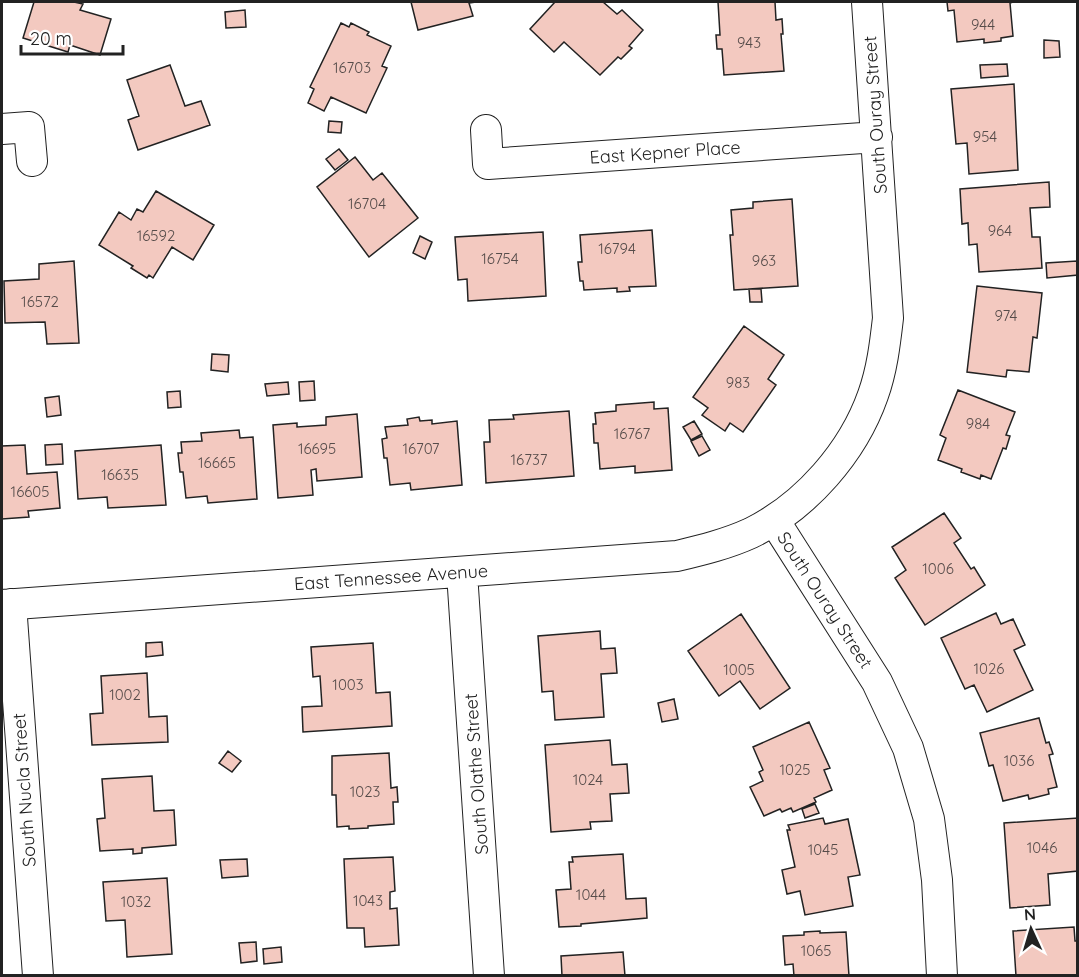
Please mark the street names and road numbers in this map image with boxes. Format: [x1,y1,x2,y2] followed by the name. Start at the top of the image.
[858,35,892,195] street label: South Ouray Street
[589,135,741,169] street label: East Kepner Place
[772,527,878,673] street label: South Ouray Street
[293,559,489,595] street label: East Tennessee Avenue
[459,692,493,856] street label: South Olathe Street
[7,712,41,868] street label: South Nucla Street

